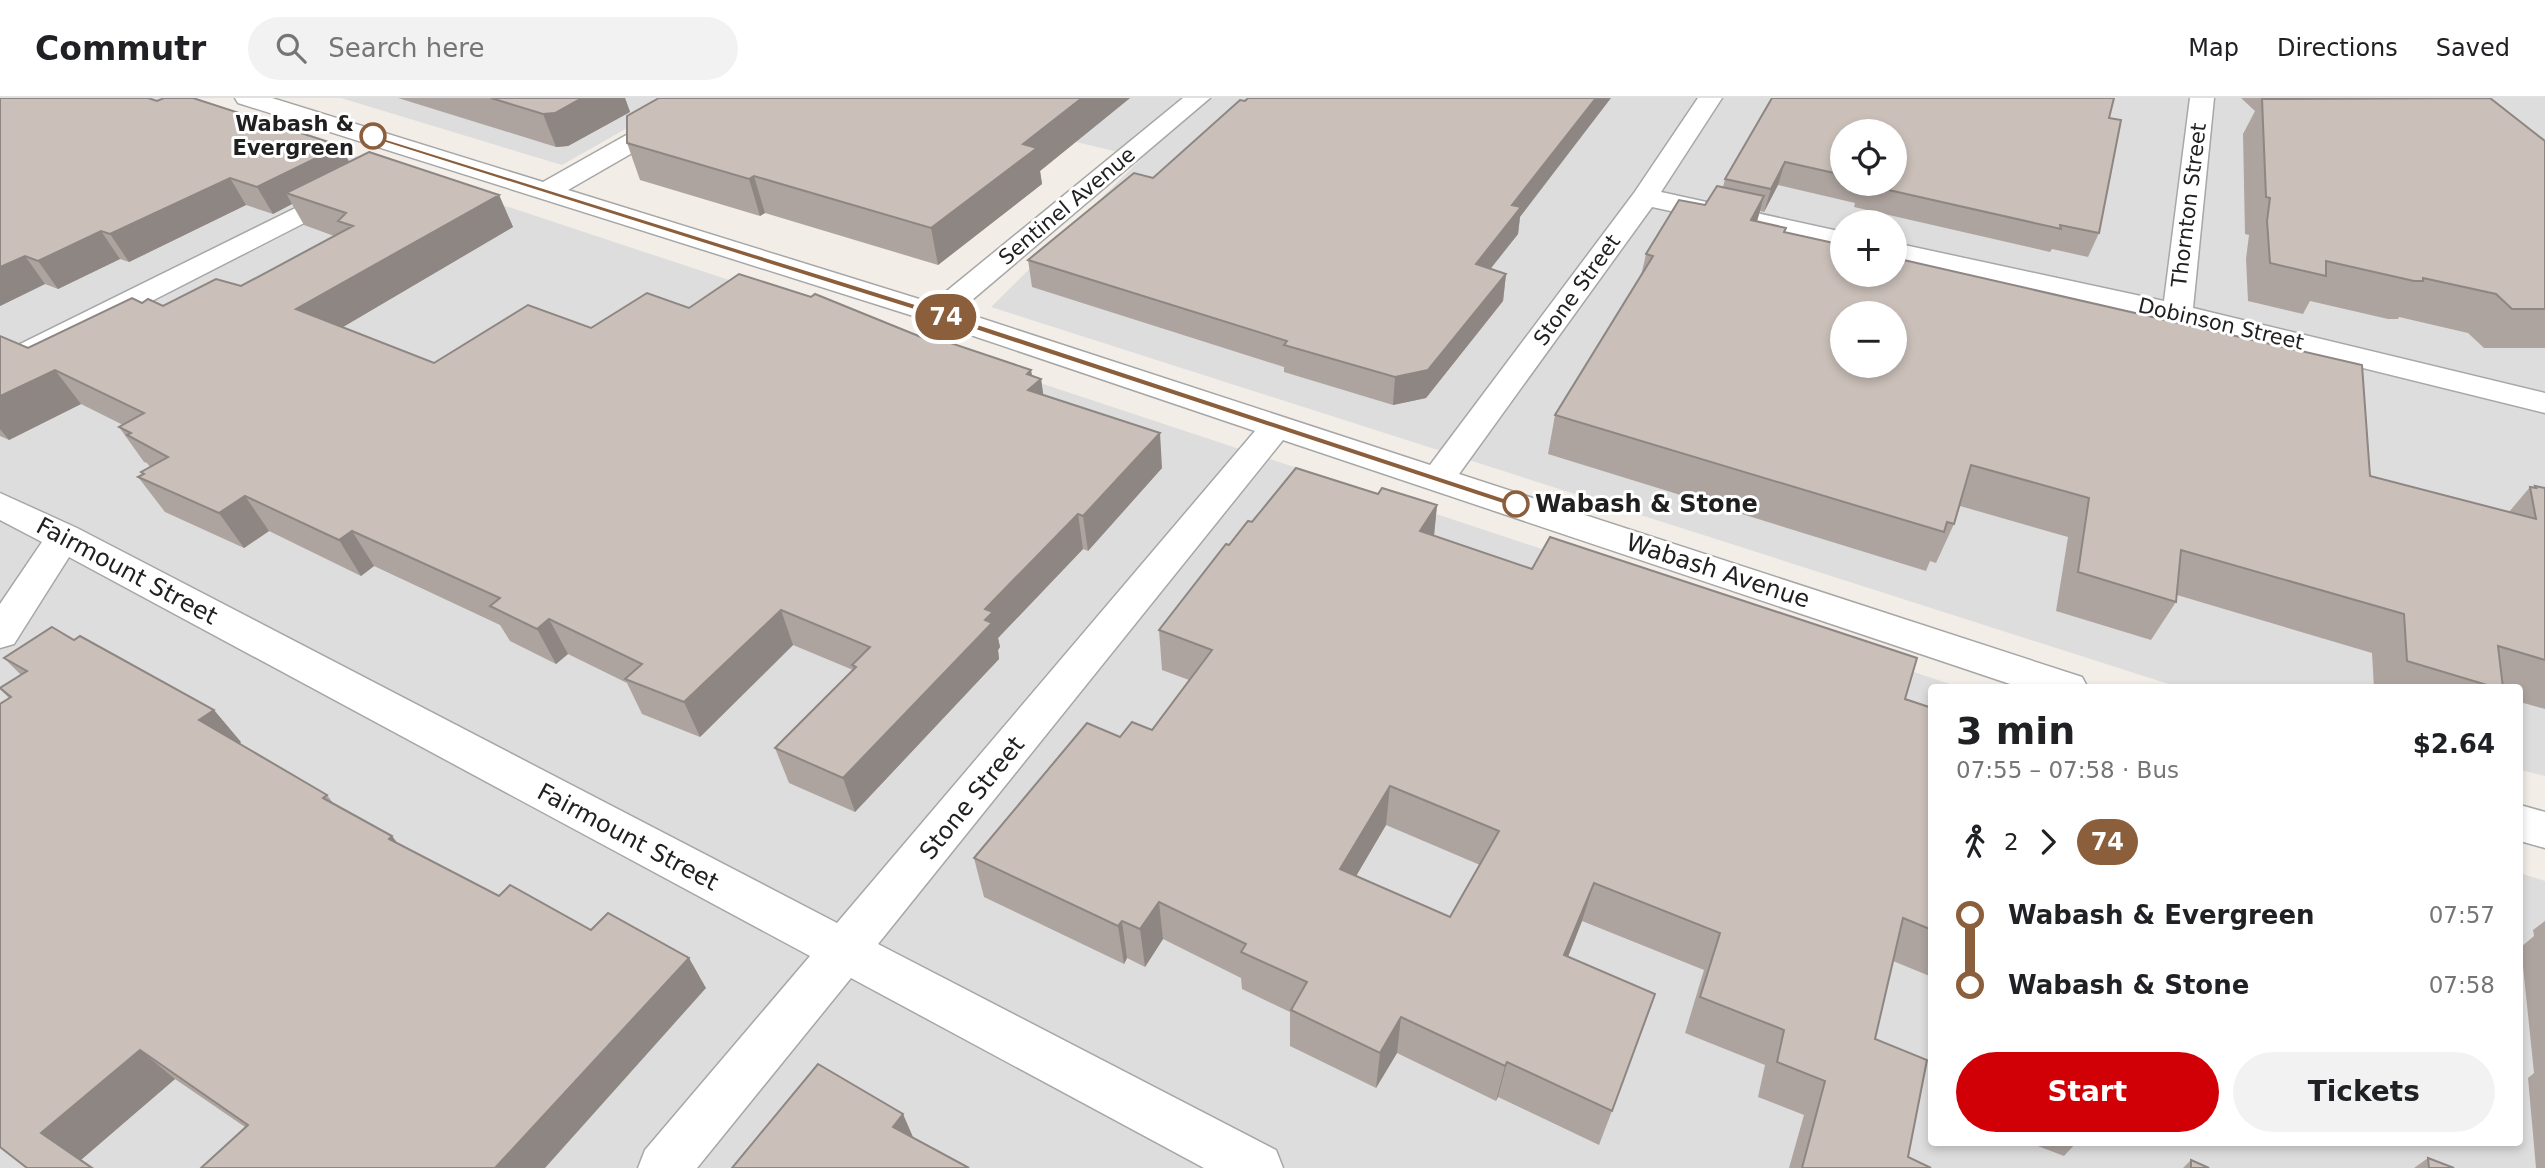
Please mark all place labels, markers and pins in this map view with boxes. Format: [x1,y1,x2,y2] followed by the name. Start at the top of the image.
[233,112,354,160] place label: Wabash & Evergreen
[360,123,386,149] marker: Wabash & Evergreen
[1535,490,1758,518] place label: Wabash & Stone
[1503,491,1529,517] marker: Wabash & Stone

